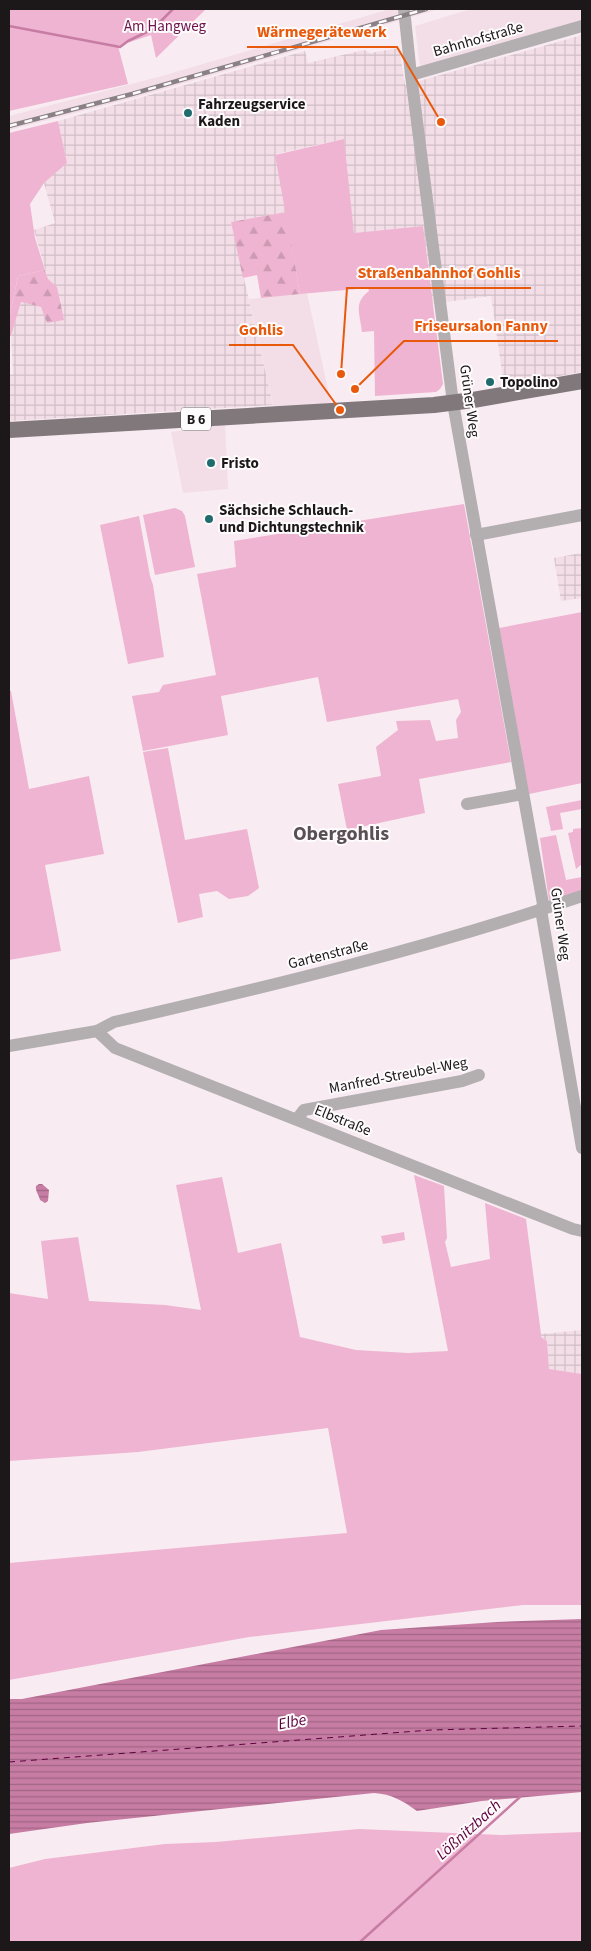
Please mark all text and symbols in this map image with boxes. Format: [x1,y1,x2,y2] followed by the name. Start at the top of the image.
[124,16,207,37] park label: Am Hangweg
[247,16,397,47] callout: Wärmegerätewerk
[431,17,526,62] street label: Bahnhofstraße
[257,21,387,43] text: Wärmegerätewerk
[198,94,306,132] place label: Fahrzeugservice Kaden
[182,107,194,119] marker: Fahrzeugservice Kaden
[347,257,531,288] callout: Straßenbahnhof Gohlis
[357,262,521,284] text: Straßenbahnhof Gohlis
[404,310,558,341] callout: Friseursalon Fanny
[229,314,293,345] callout: Gohlis
[414,315,549,337] text: Friseursalon Fanny
[239,319,283,341] text: Gohlis
[454,363,485,439] street label: Grüner Weg
[500,372,558,393] place label: Topolino
[484,376,496,388] marker: Topolino
[181,408,211,430] road number: B 6
[221,453,259,474] place label: Fristo
[205,457,217,469] marker: Fristo
[219,500,365,538] place label: Sächsiche Schlauch- und Dichtungstechnik
[203,513,215,525] marker: Sächsiche Schlauch- und Dichtungstechnik
[293,820,389,848] district label: Obergohlis
[545,886,576,962] street label: Grüner Weg
[286,934,370,975] street label: Gartenstraße
[327,1052,469,1099] street label: Manfred-Streubel-Weg
[311,1100,374,1141] street label: Elbstraße
[276,1708,308,1735] water label: Elbe
[431,1795,506,1865] water label: Lößnitzbach

